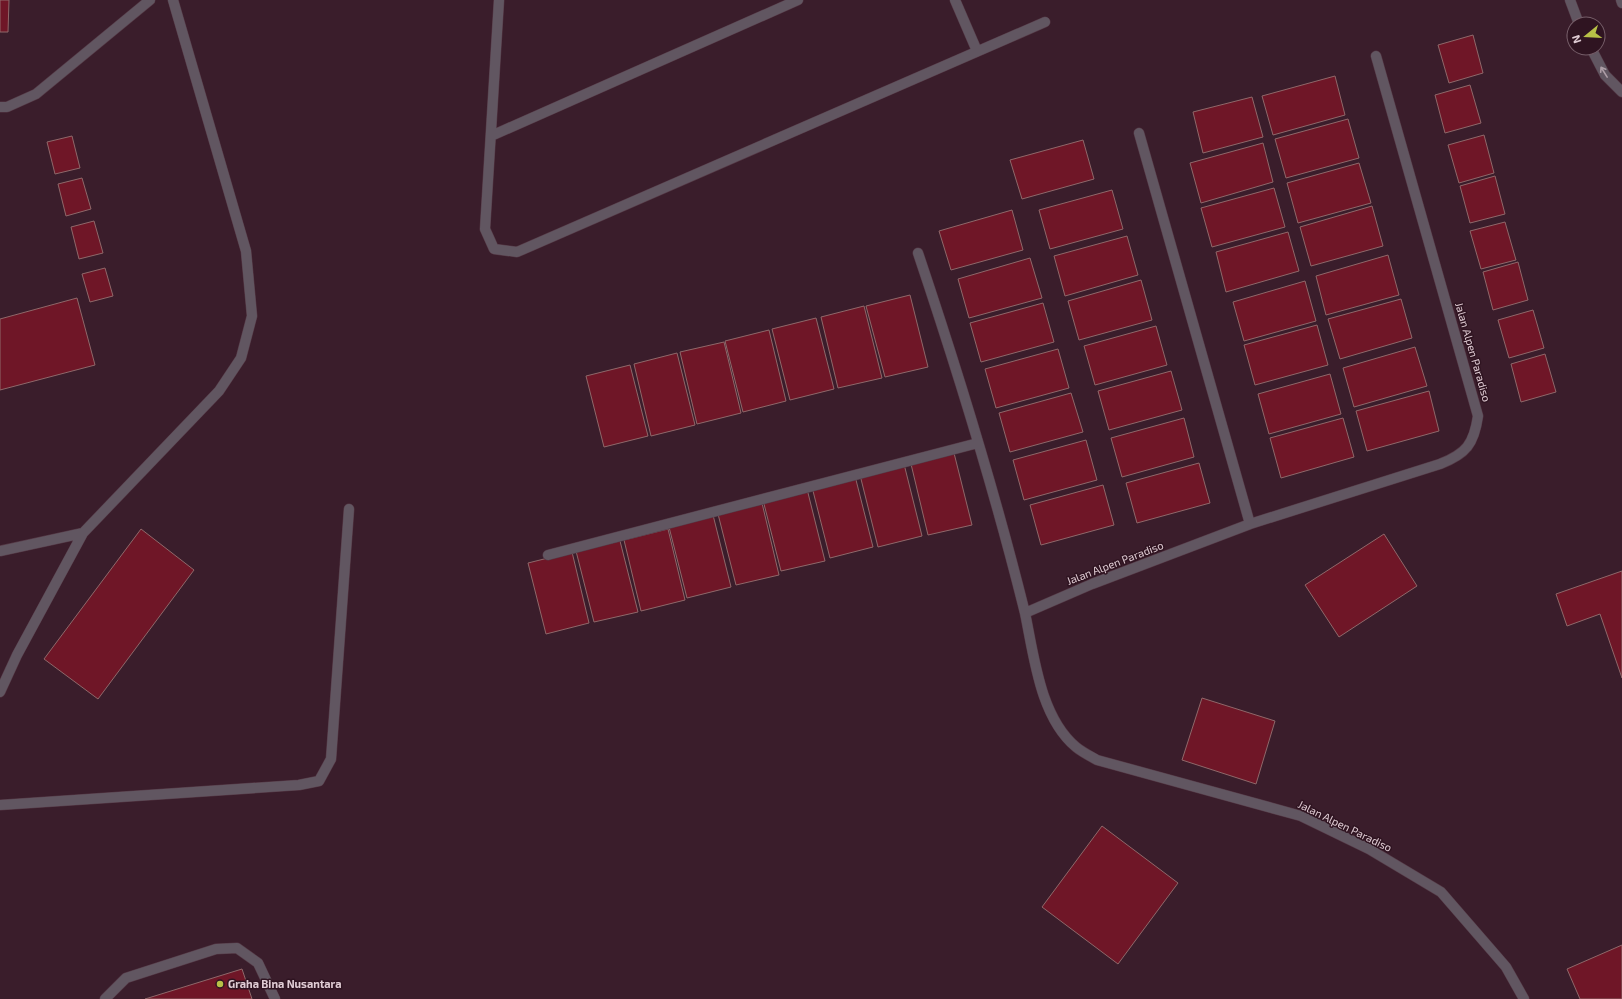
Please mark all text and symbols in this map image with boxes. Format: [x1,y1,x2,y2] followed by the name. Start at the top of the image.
[1566,16,1606,56] north arrow
[1569,33,1583,45] text: N
[1600,67,1608,78] one-way arrow
[1453,301,1494,403] street label: Jalan Alpen Paradiso
[1065,538,1165,587] street label: Jalan Alpen Paradiso
[1296,797,1394,854] street label: Jalan Alpen Paradiso
[228,977,342,990] place label: Graha Bina Nusantara
[215,979,225,989] marker: Graha Bina Nusantara

